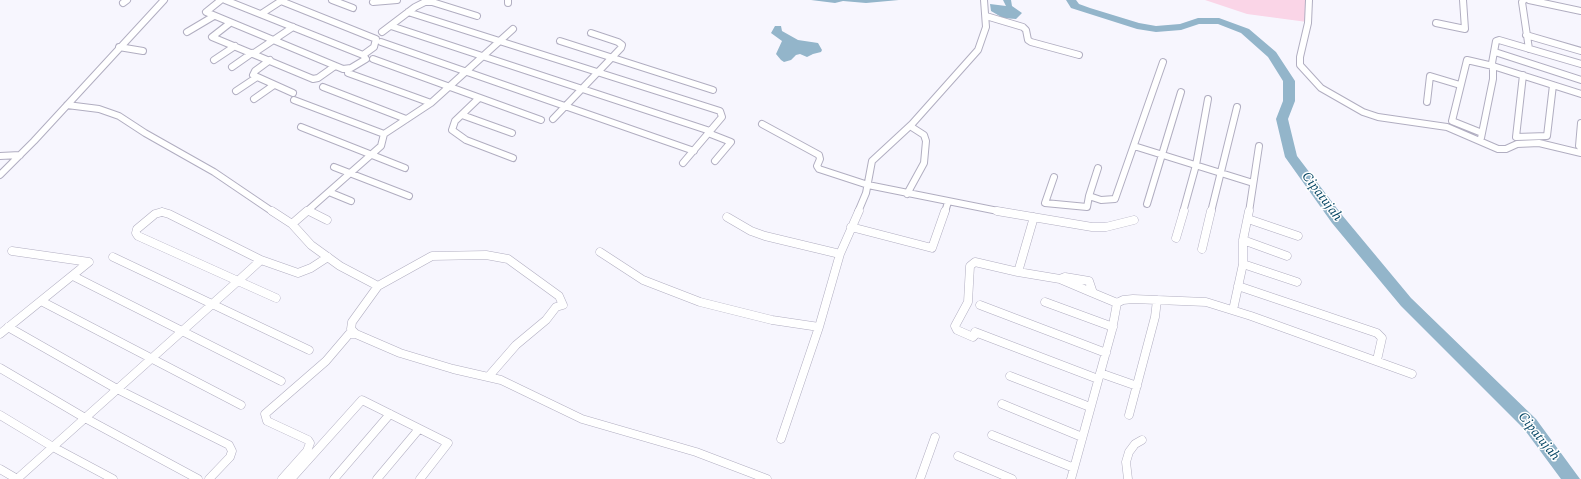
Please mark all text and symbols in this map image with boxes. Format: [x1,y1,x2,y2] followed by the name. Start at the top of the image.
[1297,169,1345,225] water label: Cipatujah
[1513,409,1563,465] water label: Cipatujah

